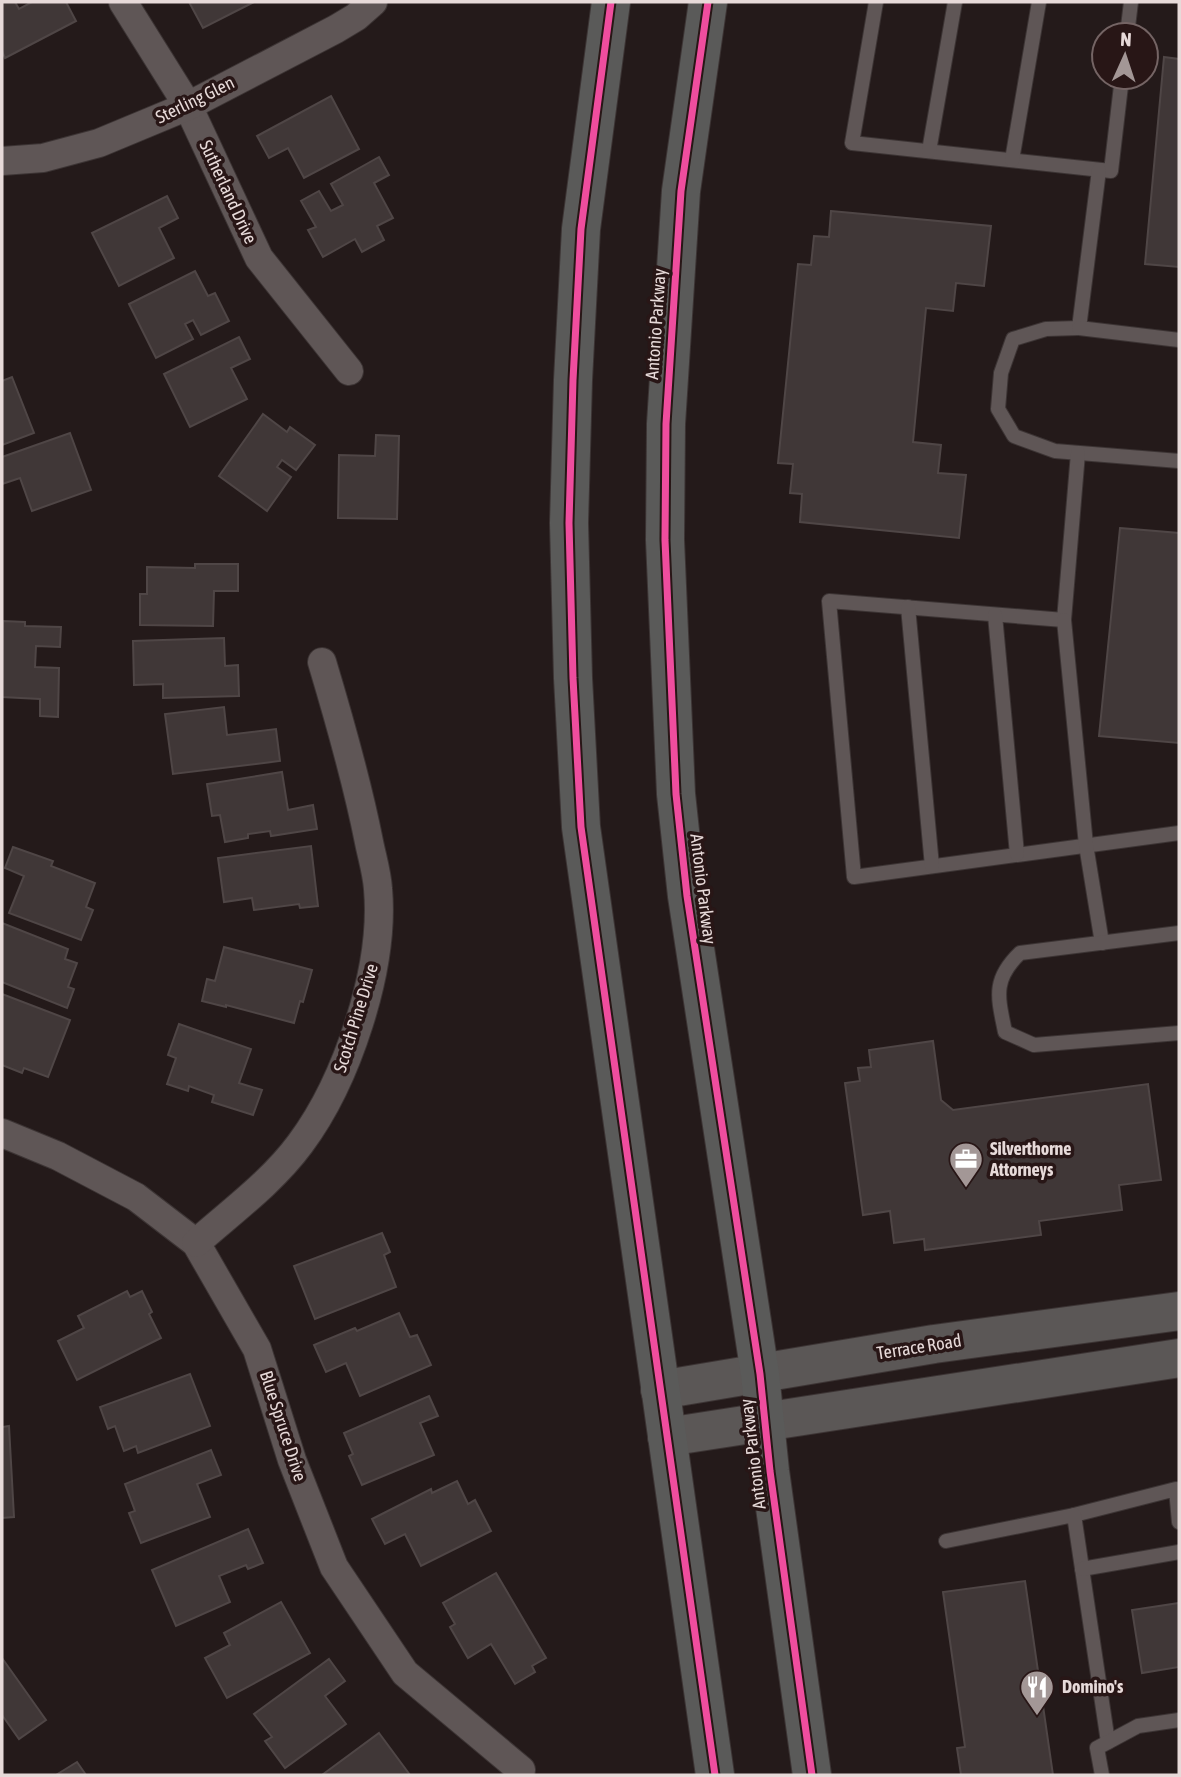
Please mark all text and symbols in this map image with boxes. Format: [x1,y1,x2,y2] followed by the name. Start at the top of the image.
[1090,21,1160,91] north arrow
[1120,28,1132,50] text: N
[152,71,238,128] street label: Sterling Glen
[195,137,262,247] street label: Sutherland Drive
[641,268,670,380] street label: Antonio Parkway
[686,832,721,945] street label: Antonio Parkway
[329,961,382,1075] street label: Scotch Pine Drive
[989,1138,1071,1180] place label: Silverthorne Attorneys
[947,1140,985,1189] office icon: Silverthorne Attorneys
[875,1329,963,1364] street label: Terrace Road
[256,1368,311,1484] street label: Blue Spruce Drive
[735,1398,770,1511] street label: Antonio Parkway
[1018,1668,1056,1717] restaurant icon: Domino's
[1062,1676,1124,1697] place label: Domino's

